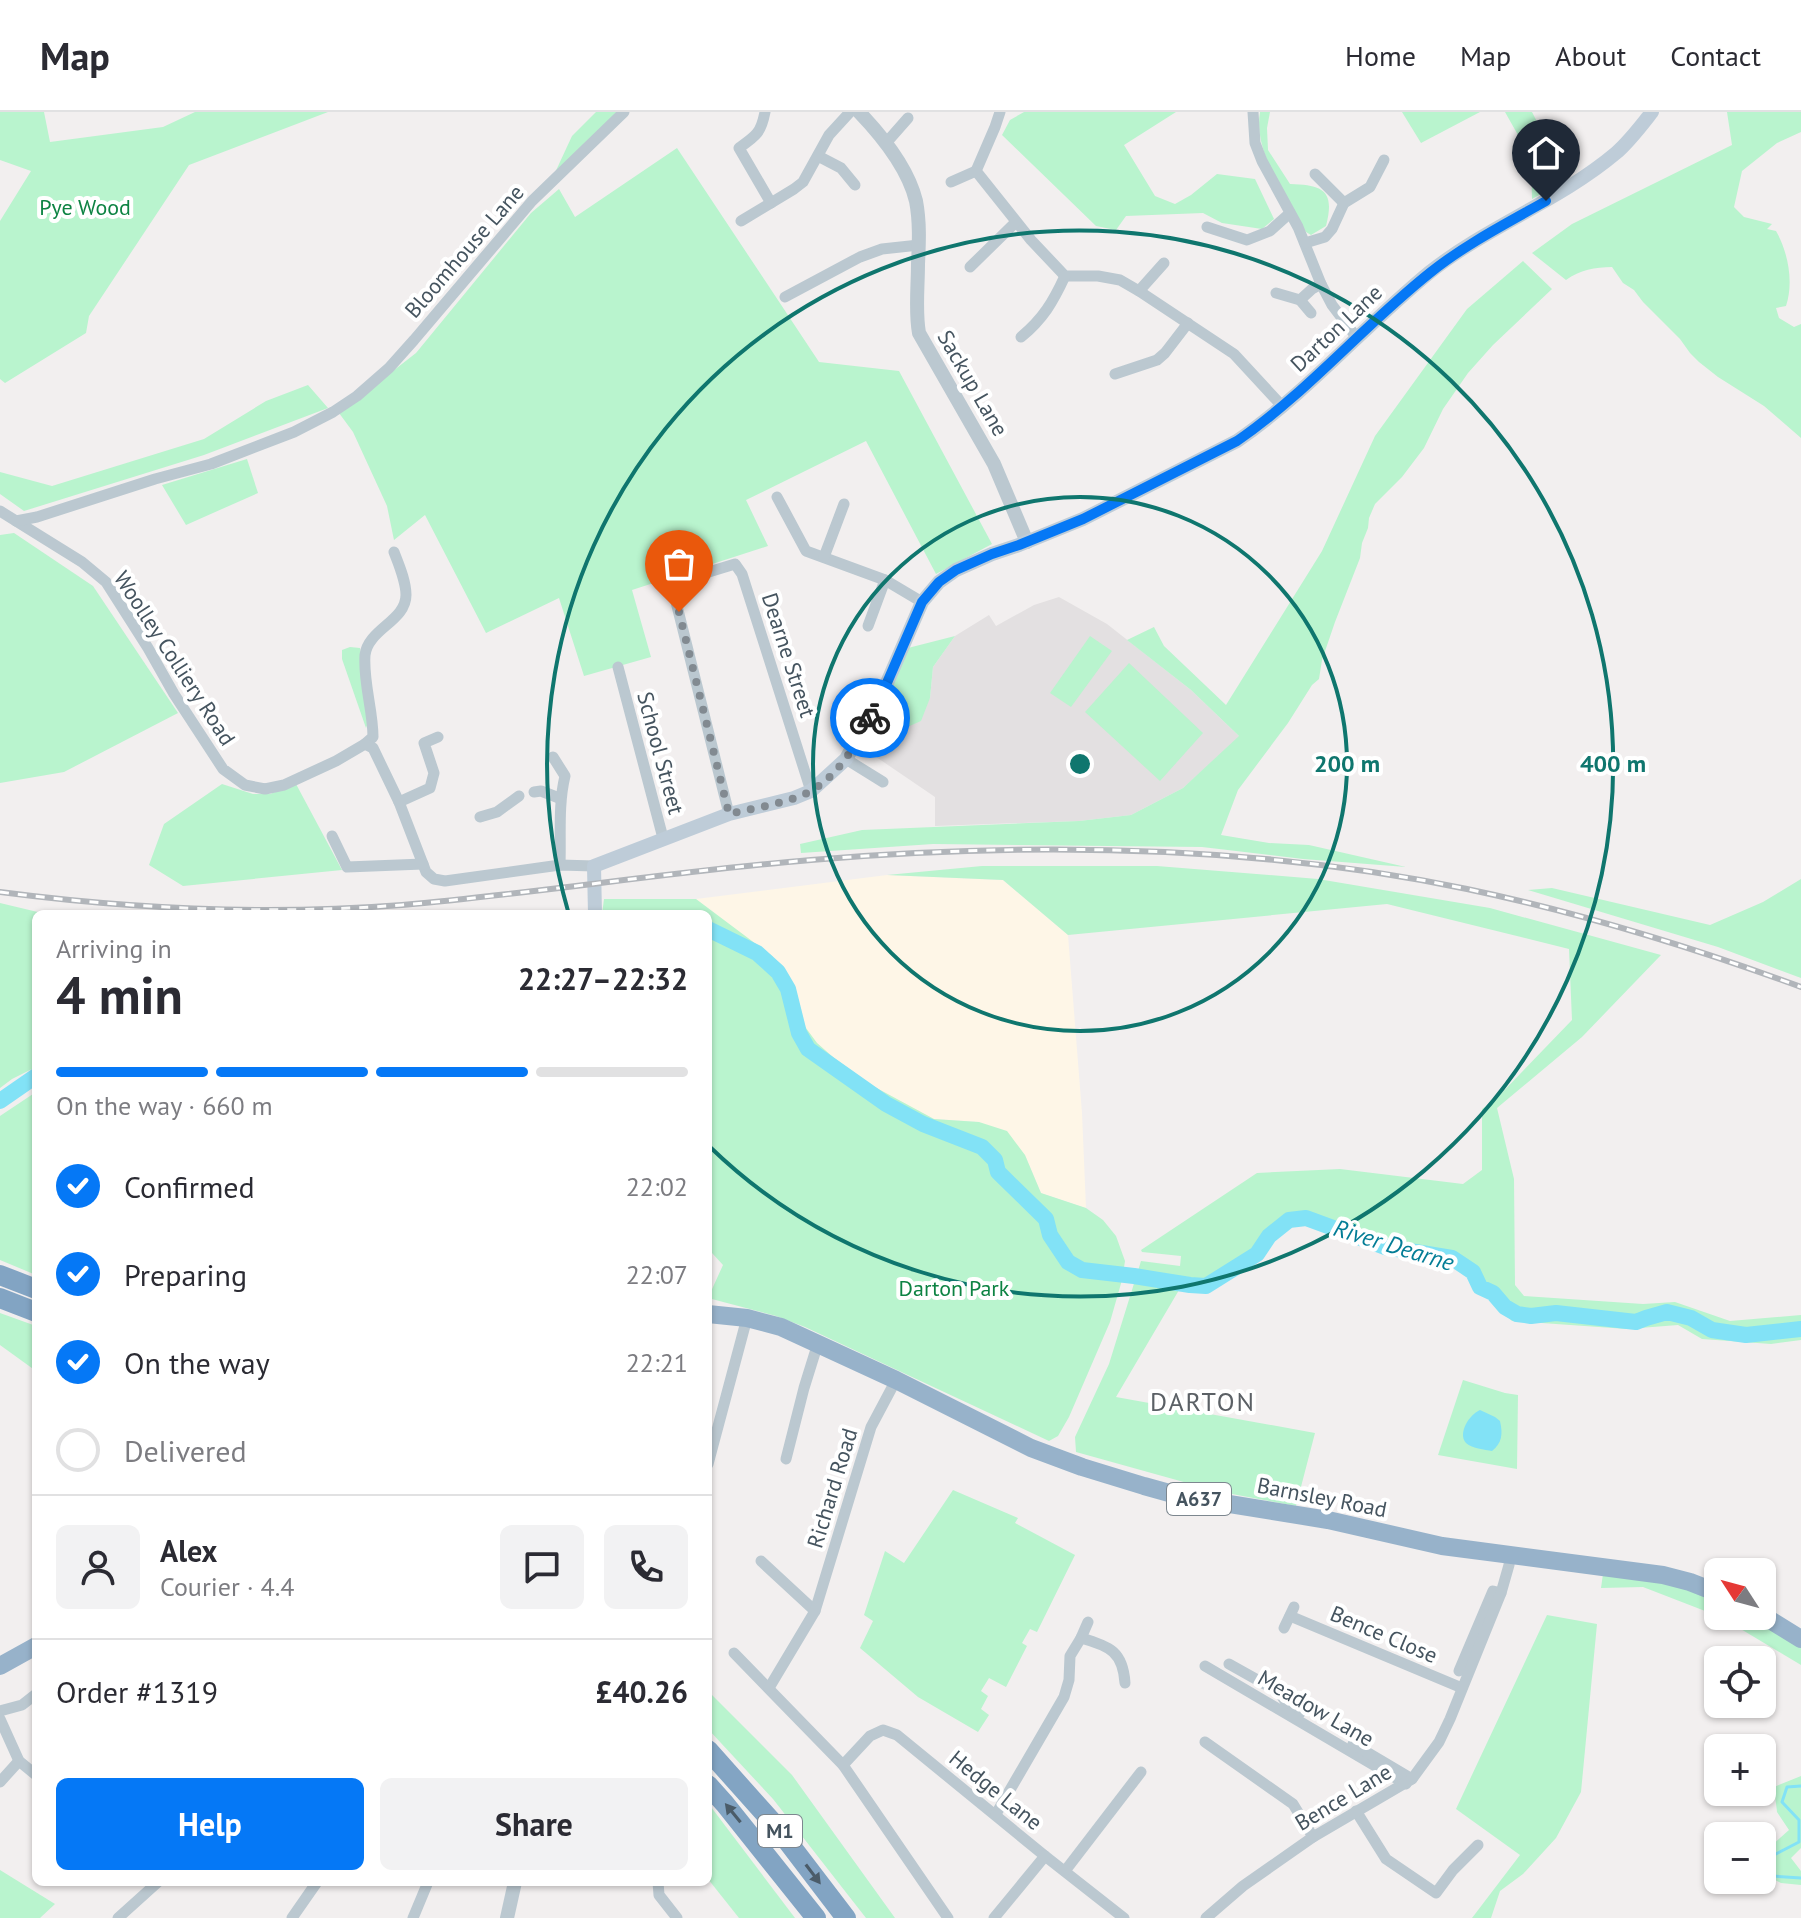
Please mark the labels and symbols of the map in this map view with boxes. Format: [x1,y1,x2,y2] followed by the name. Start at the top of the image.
[1512,119,1580,201] pin
[398,179,530,323] street label: Bloomhouse Lane
[39,193,131,221] park label: Pye Wood
[1284,278,1388,378] street label: Darton Lane
[931,325,1015,441] street label: Sackup Lane
[645,530,713,612] pin
[108,565,242,751] street label: Woolley Colliery Road
[756,589,822,721] street label: Dearne Street
[830,678,910,758] courier
[631,689,691,818] street label: School Street
[1314,748,1380,779] text: 200 m
[1580,748,1646,779] text: 400 m
[1066,750,1094,778] centre of rings
[1330,1212,1458,1278] water label: River Dearne
[899,1274,1010,1302] park label: Darton Park
[1150,1385,1256,1418] district label: DARTON
[801,1425,863,1551] street label: Richard Road
[1255,1471,1389,1523] street label: Barnsley Road
[1167,1483,1231,1515] road number: A637
[1704,1558,1776,1630] north arrow
[1326,1599,1442,1669] street label: Bence Close
[1253,1664,1379,1752] street label: Meadow Lane
[944,1744,1048,1836] street label: Hedge Lane
[1290,1757,1396,1837] street label: Bence Lane
[725,1803,741,1823] one-way arrow
[758,1815,802,1847] road number: M1
[804,1864,820,1884] one-way arrow

